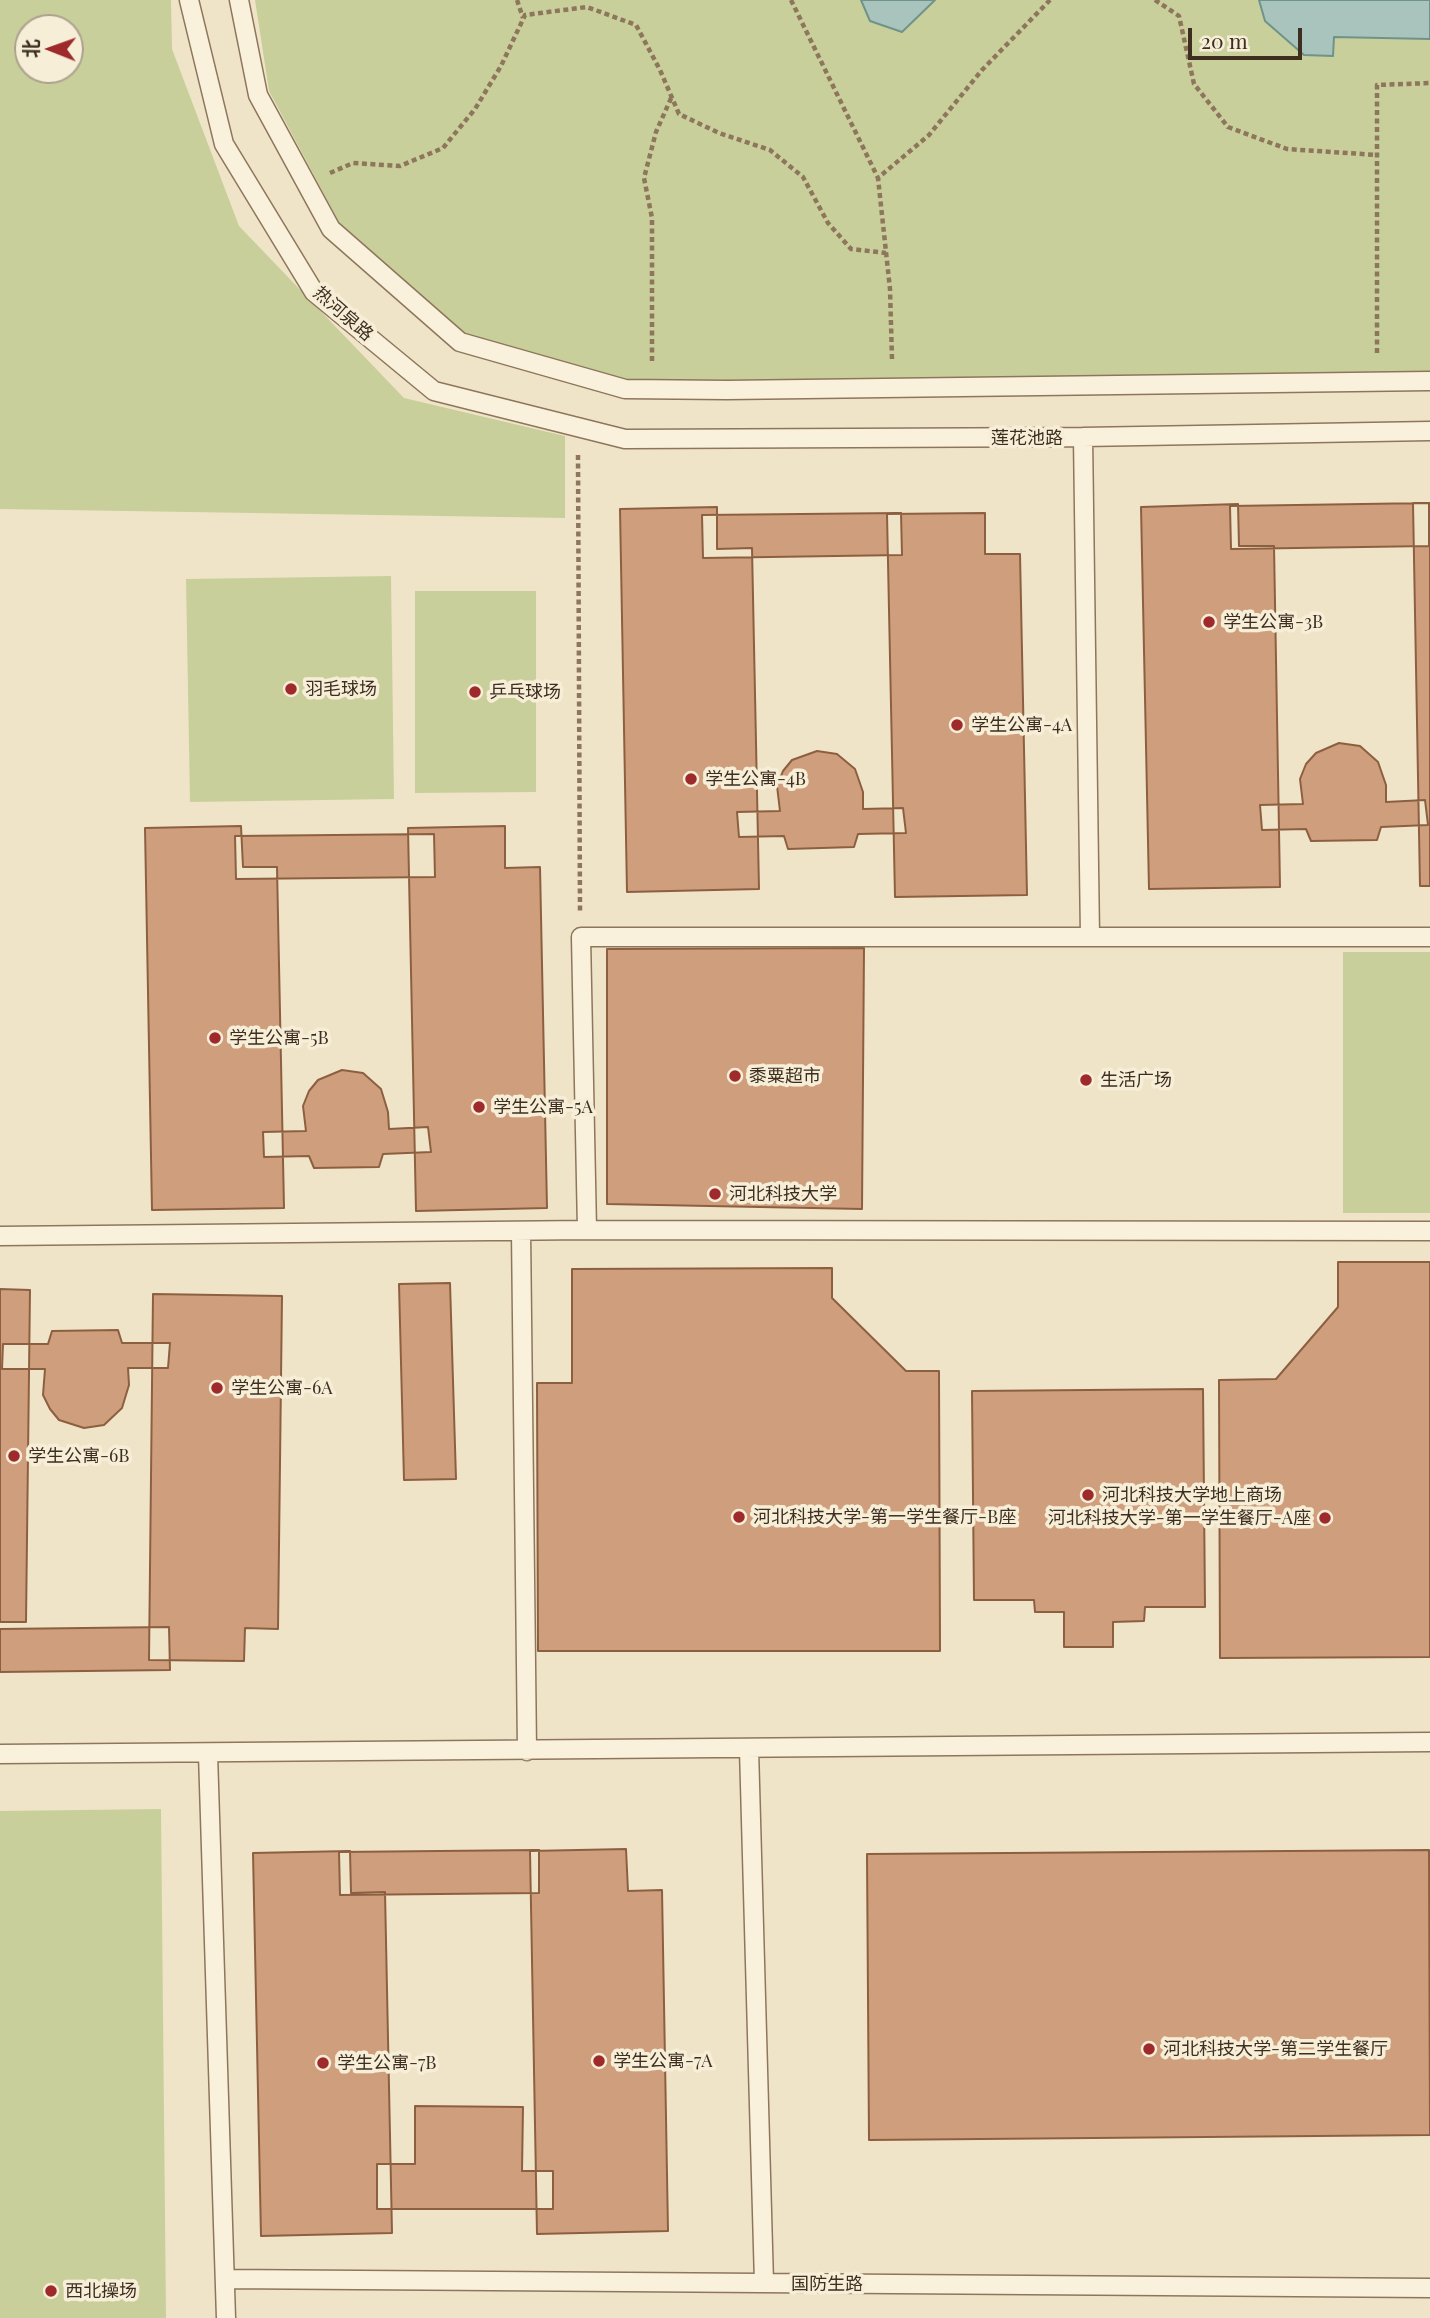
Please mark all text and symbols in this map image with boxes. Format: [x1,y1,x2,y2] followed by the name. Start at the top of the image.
[14,14,84,84] north arrow
[1192,14,1306,58] scale bar
[1201,26,1248,54] text: 20 m
[17,39,43,58] text: 北
[309,282,377,346] street label: 热河泉路
[991,427,1063,449] street label: 莲花池路
[1223,611,1323,633] place label: 学生公寓-3B
[1201,614,1217,630] marker: 学生公寓-3B
[305,678,377,700] place label: 羽毛球场
[283,681,299,697] marker: 羽毛球场
[489,681,561,703] place label: 乒乓球场
[467,684,483,700] marker: 乒乓球场
[971,714,1072,736] place label: 学生公寓-4A
[949,717,965,733] marker: 学生公寓-4A
[705,768,806,790] place label: 学生公寓-4B
[683,771,699,787] marker: 学生公寓-4B
[229,1027,329,1049] place label: 学生公寓-5B
[207,1030,223,1046] marker: 学生公寓-5B
[749,1065,821,1087] place label: 黍粟超市
[727,1068,743,1084] marker: 黍粟超市
[1100,1069,1172,1091] place label: 生活广场
[1078,1072,1094,1088] marker: 生活广场
[493,1096,593,1118] place label: 学生公寓-5A
[471,1099,487,1115] marker: 学生公寓-5A
[729,1183,837,1205] place label: 河北科技大学
[707,1186,723,1202] marker: 河北科技大学
[231,1377,333,1399] place label: 学生公寓-6A
[209,1380,225,1396] marker: 学生公寓-6A
[28,1445,130,1467] place label: 学生公寓-6B
[6,1448,22,1464] marker: 学生公寓-6B
[1102,1484,1282,1506] place label: 河北科技大学地上商场
[1080,1487,1096,1503] marker: 河北科技大学地上商场
[753,1506,1016,1528] place label: 河北科技大学-第一学生餐厅-B座
[1048,1507,1311,1529] place label: 河北科技大学-第一学生餐厅-A座
[731,1509,747,1525] marker: 河北科技大学-第一学生餐厅-B座
[1317,1510,1333,1526] marker: 河北科技大学-第一学生餐厅-A座
[1163,2038,1388,2060] place label: 河北科技大学-第二学生餐厅
[1141,2041,1157,2057] marker: 河北科技大学-第二学生餐厅
[613,2050,713,2072] place label: 学生公寓-7A
[337,2052,437,2074] place label: 学生公寓-7B
[591,2053,607,2069] marker: 学生公寓-7A
[315,2055,331,2071] marker: 学生公寓-7B
[791,2273,863,2295] street label: 国防生路
[65,2280,137,2302] place label: 西北操场
[43,2283,59,2299] marker: 西北操场

